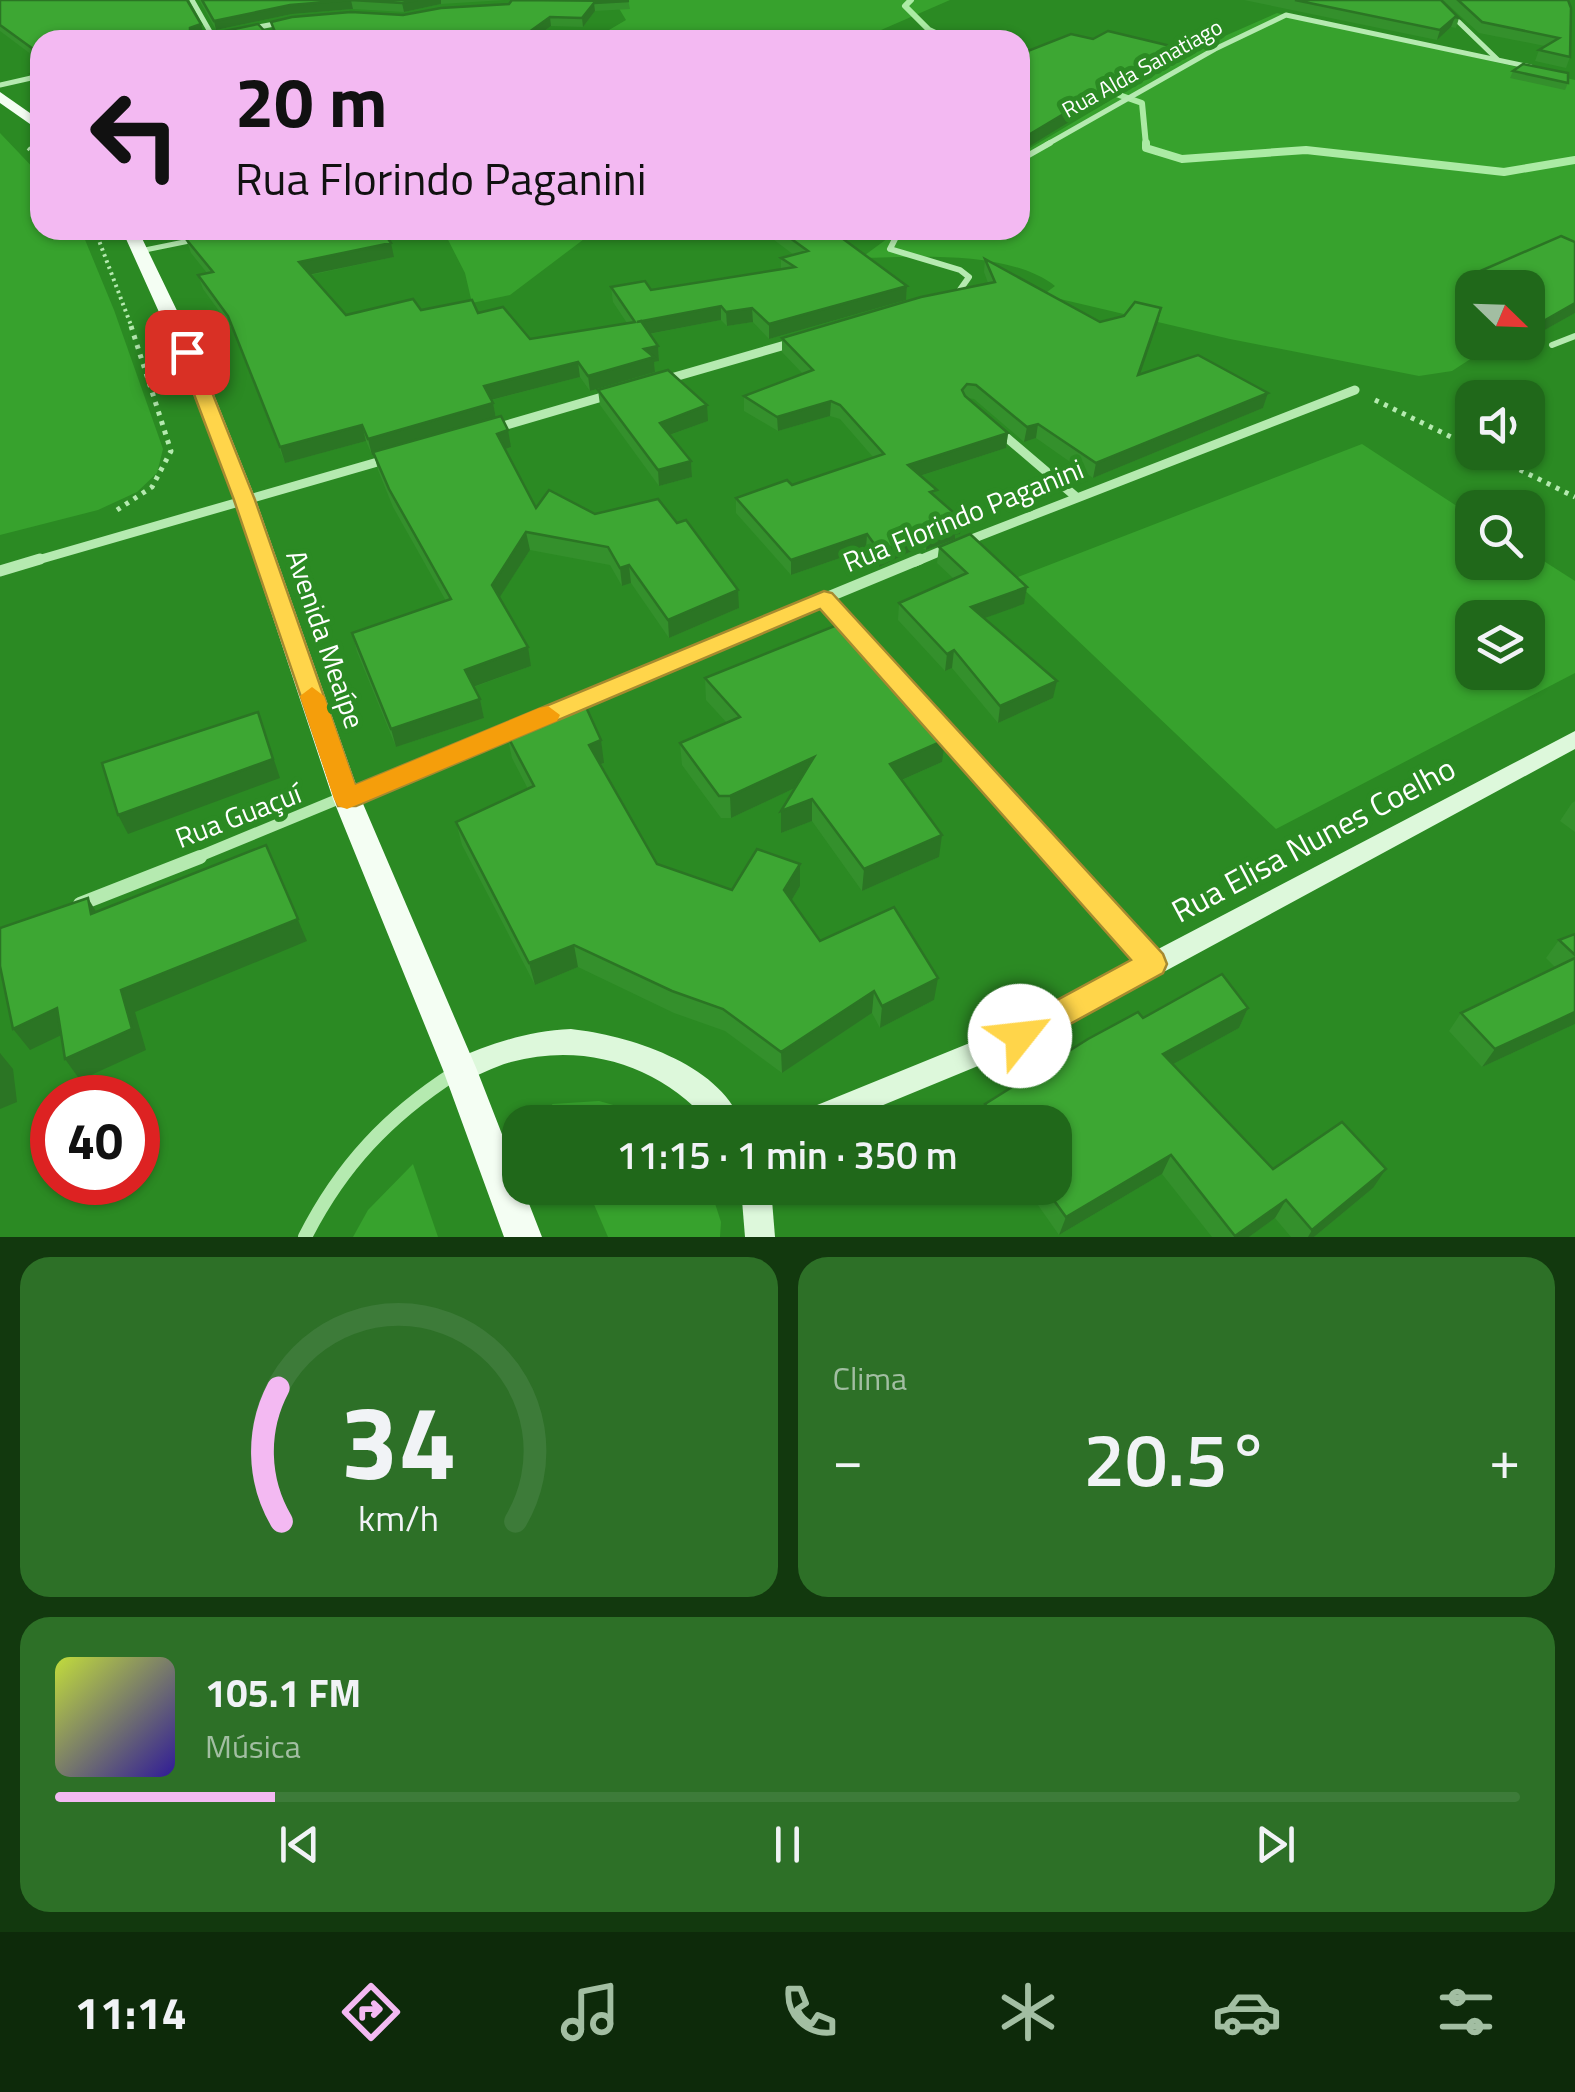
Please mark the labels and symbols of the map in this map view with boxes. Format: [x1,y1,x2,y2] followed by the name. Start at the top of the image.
[1055,10,1229,126] street label: Rua Alda Sanatiago
[1455,270,1545,360] north arrow
[145,310,230,395] pin
[836,447,1090,583] street label: Rua Florindo Paganini
[275,544,377,734] street label: Avenida Meaípe
[1163,744,1463,934] street label: Rua Elisa Nunes Coelho
[169,771,309,859] street label: Rua Guaçuí
[968,984,1072,1088] position arrow
[30,1075,160,1205] speed limit sign: 40

